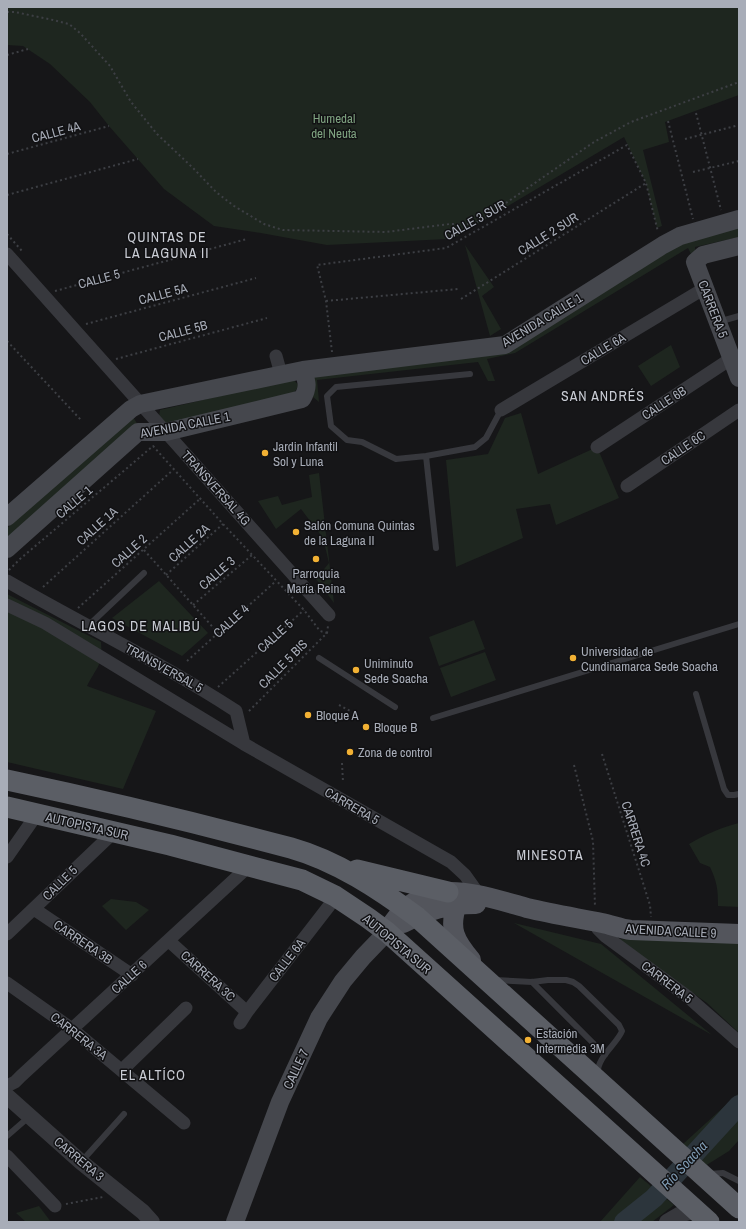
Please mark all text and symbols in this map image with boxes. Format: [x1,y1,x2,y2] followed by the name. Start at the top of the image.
[311,110,357,142] park label: Humedal del Neuta
[30,117,83,147] street label: CALLE 4A
[441,196,509,244] street label: CALLE 3 SUR
[515,209,582,259] street label: CALLE 2 SUR
[125,228,209,262] district label: QUINTAS DE LA LAGUNA II
[76,265,122,293] street label: CALLE 5
[694,278,732,340] street label: CARRERA 5
[137,279,190,309] street label: CALLE 5A
[498,289,585,351] street label: AVENIDA CALLE 1
[157,316,209,346] street label: CALLE 5B
[577,328,629,369] street label: CALLE 6A
[638,382,690,424] street label: CALLE 6B
[561,387,645,405] district label: SAN ANDRÉS
[138,408,231,442] street label: AVENIDA CALLE 1
[657,427,709,469] street label: CALLE 6C
[273,438,338,470] place label: Jardin Infantil Sol y Luna
[178,447,254,529] street label: TRANSVERSAL 4G
[260,448,270,458] marker: Jardin Infantil Sol y Luna
[52,482,96,522] street label: CALLE 1
[73,502,122,549] street label: CALLE 1A
[304,517,415,549] place label: Salón Comuna Quintas de la Laguna II
[165,519,214,566] street label: CALLE 2A
[291,527,301,537] marker: Salón Comuna Quintas de la Laguna II
[107,530,151,572] street label: CALLE 2
[195,553,239,593] street label: CALLE 3
[311,554,321,564] marker: Parroquia María Reina
[287,565,345,597] place label: Parroquia María Reina
[209,600,253,642] street label: CALLE 4
[253,615,297,657] street label: CALLE 5
[81,617,201,635] district label: LAGOS DE MALIBÚ
[255,636,311,692] street label: CALLE 5 BIS
[122,640,206,696] street label: TRANSVERSAL 5
[581,643,718,675] place label: Universidad de Cundinamarca Sede Soacha
[568,653,578,663] marker: Universidad de Cundinamarca Sede Soacha
[364,655,428,687] place label: Uniminuto Sede Soacha
[351,665,361,675] marker: Uniminuto Sede Soacha
[316,707,360,724] place label: Bloque A
[303,710,313,720] marker: Bloque A
[374,719,417,736] place label: Bloque B
[361,722,371,732] marker: Bloque B
[358,744,432,761] place label: Zona de control
[345,747,355,757] marker: Zona de control
[322,784,382,828] street label: CARRERA 5
[617,799,655,869] street label: CARRERA 4C
[43,808,130,844] street label: AUTOPISTA SUR
[516,846,584,864] district label: MINESOTA
[39,862,81,904] street label: CALLE 5
[358,910,435,978] street label: AUTOPISTA SUR
[50,916,116,968] street label: CARRERA 3B
[624,920,717,942] street label: AVENIDA CALLE 9
[265,934,310,985] street label: CALLE 6A
[177,947,239,1005] street label: CARRERA 3C
[107,956,151,998] street label: CALLE 6
[638,957,696,1007] street label: CARRERA 5
[47,1009,112,1064] street label: CARRERA 3A
[536,1025,605,1057] place label: Estación Intermedia 3M
[523,1035,533,1045] marker: Estación Intermedia 3M
[279,1046,313,1092] street label: CALLE 7
[120,1066,186,1084] district label: EL ALTÍCO
[50,1133,108,1185] street label: CARRERA 3
[657,1137,711,1193] water label: Río Soacha

